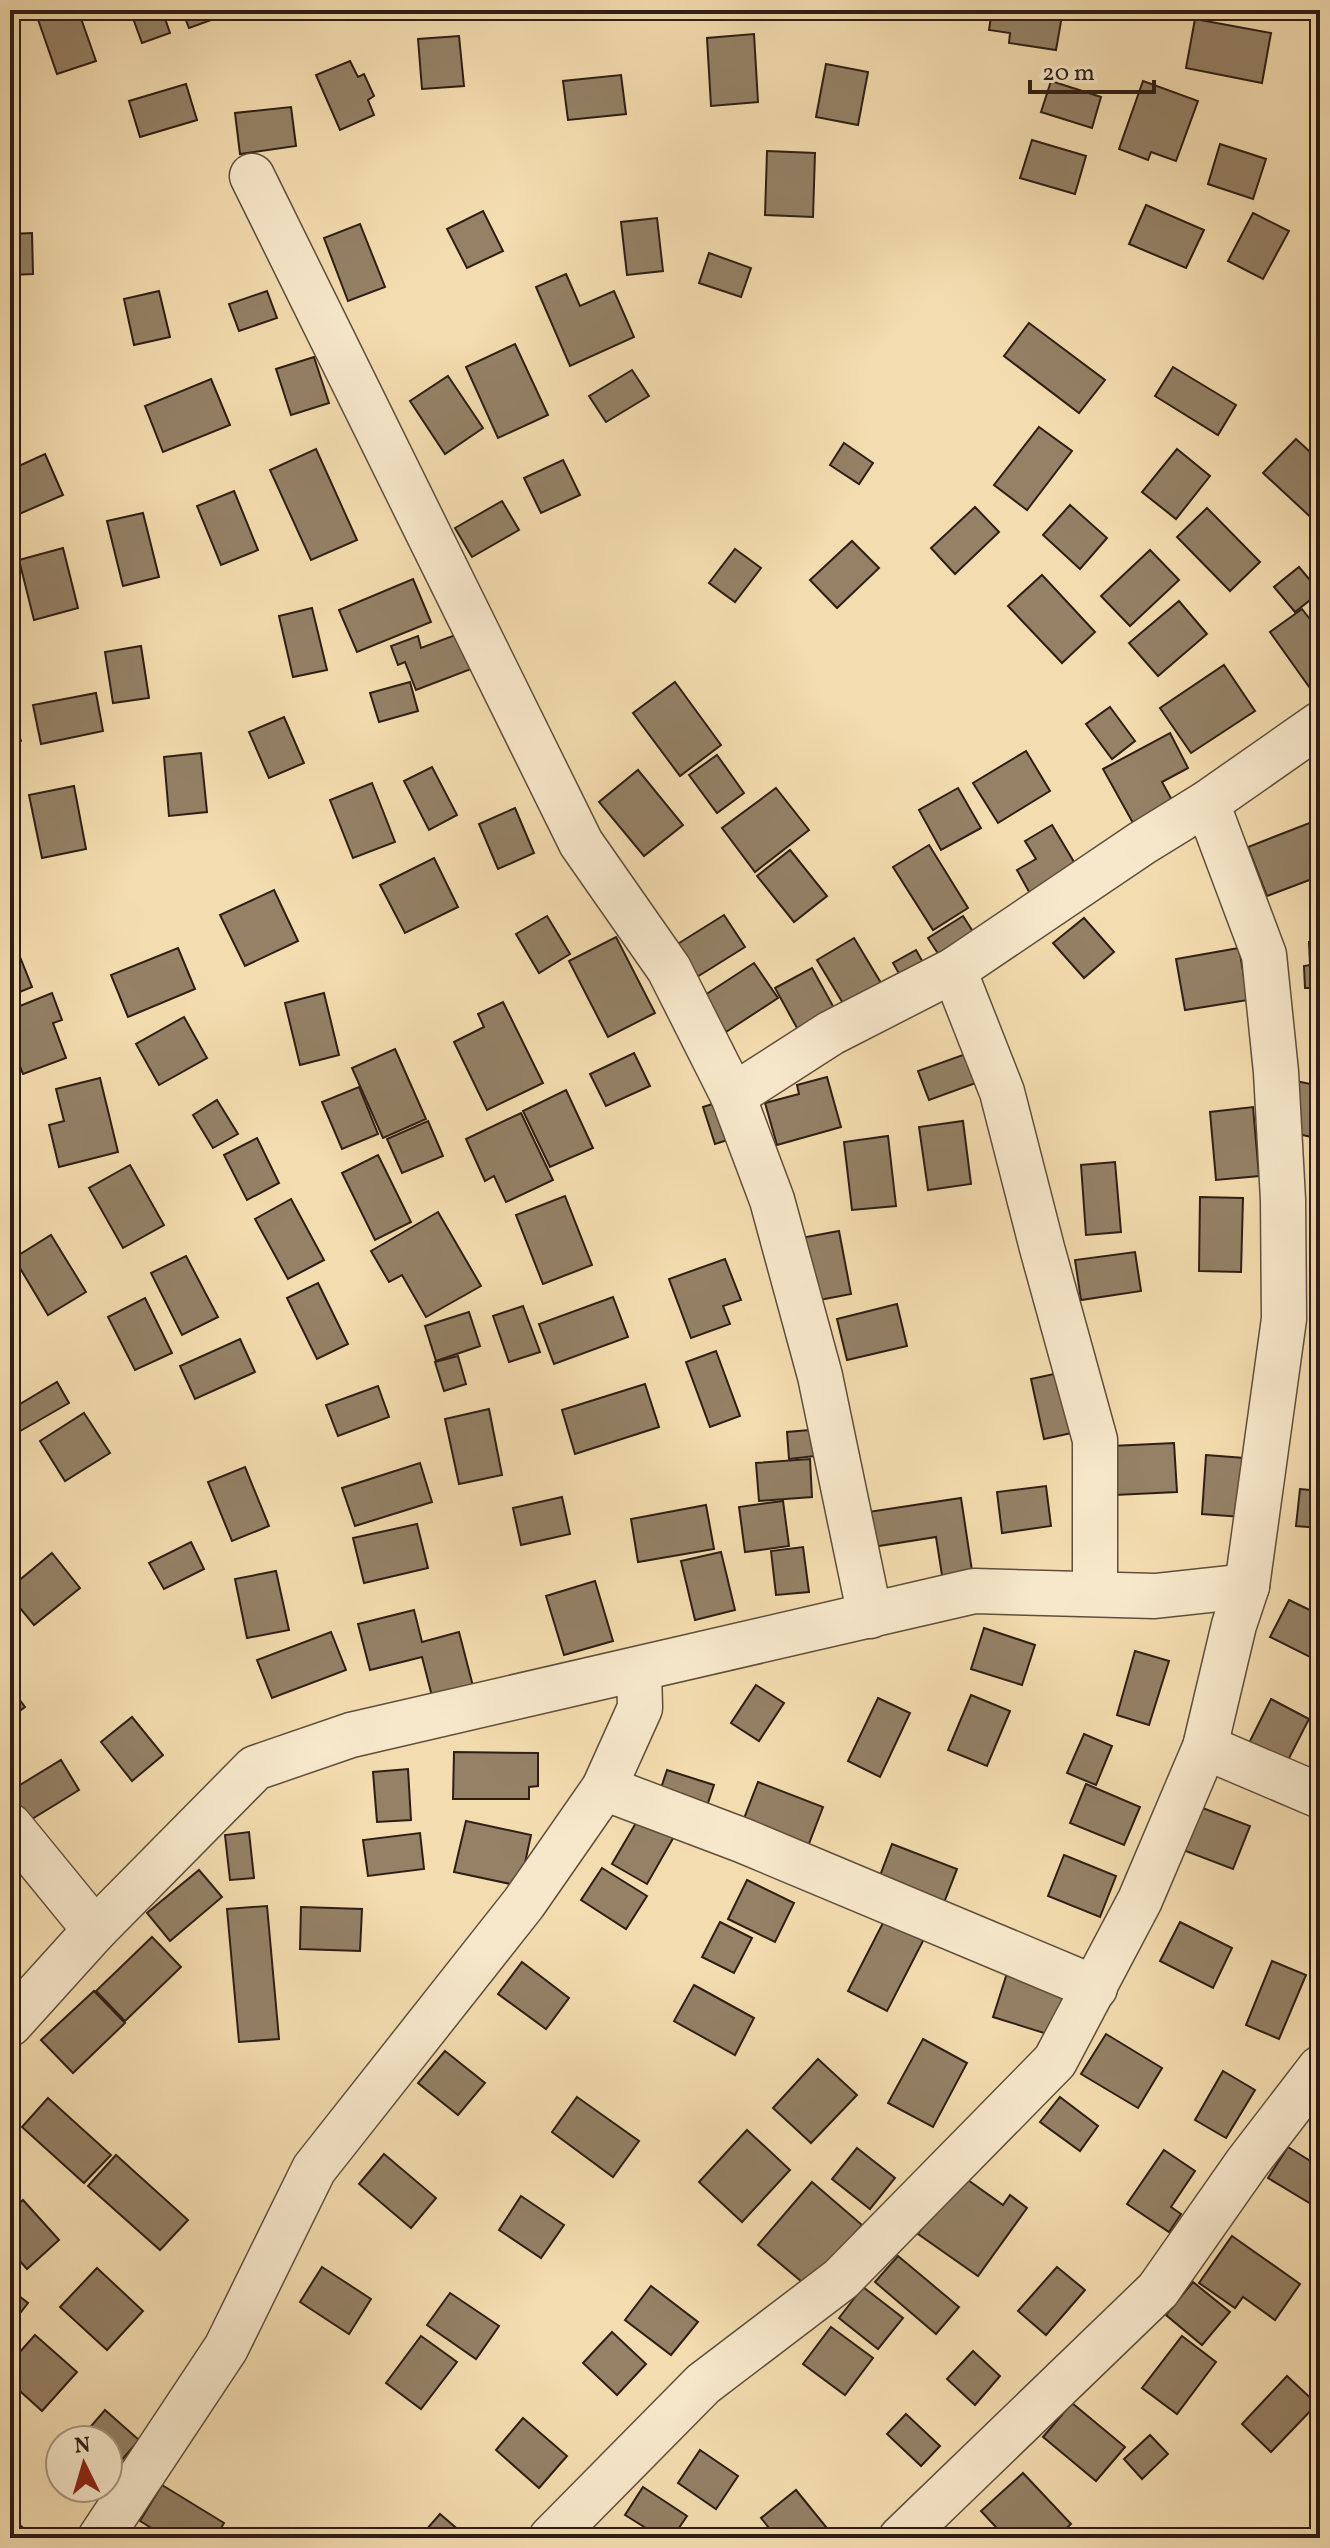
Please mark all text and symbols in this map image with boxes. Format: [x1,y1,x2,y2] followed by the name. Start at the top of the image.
[1030,44,1154,94] scale bar
[1042,57,1095,91] text: 20 m
[44,2424,124,2504] north arrow
[73,2430,92,2463] text: N

